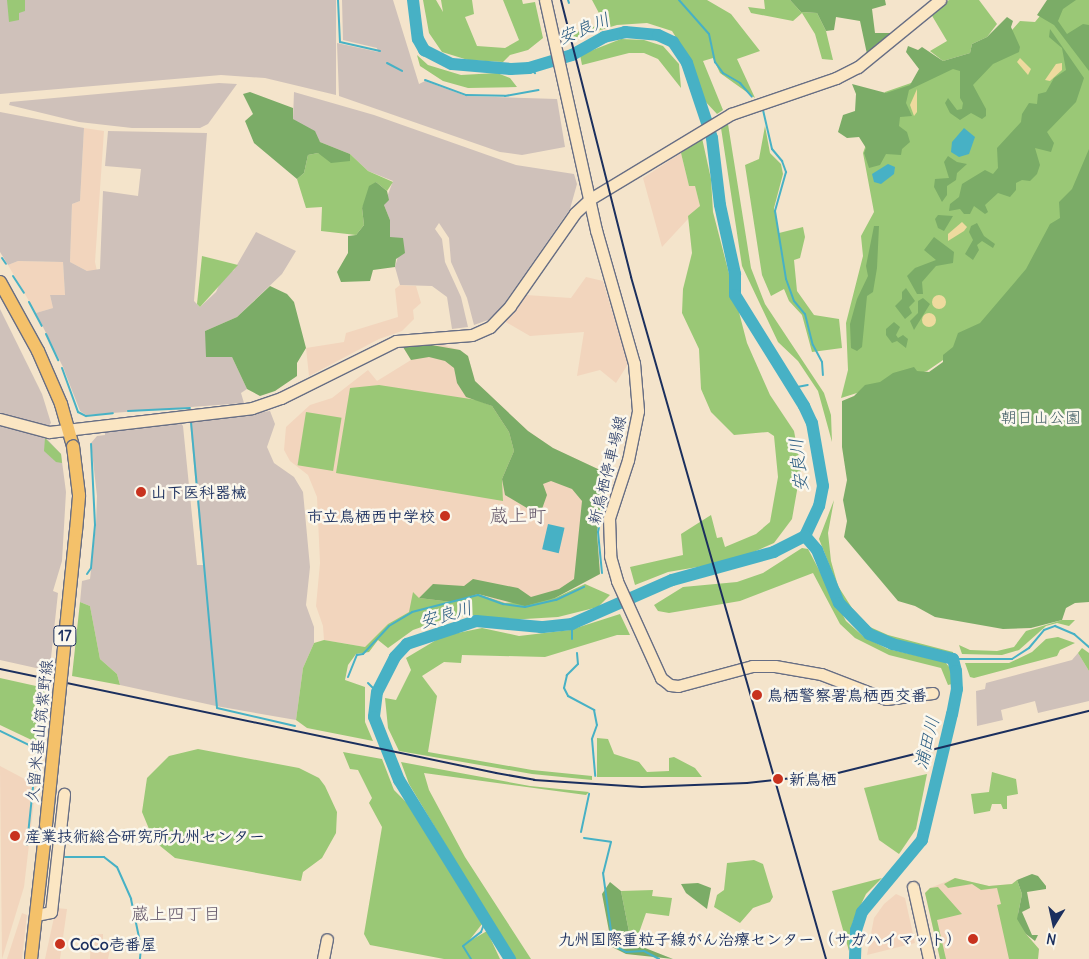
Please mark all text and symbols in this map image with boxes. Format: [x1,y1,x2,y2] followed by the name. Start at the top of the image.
[555,9,613,49] water label: 安良川
[1001,407,1081,427] park label: 朝日山公園
[584,413,630,527] street label: 新鳥栖停車場線
[785,437,813,493] water label: 安良川
[151,482,247,502] place label: 山下医科器械
[135,486,147,498] marker: 山下医科器械
[490,505,546,527] district label: 蔵上町
[307,506,435,526] place label: 市立鳥栖西中学校
[439,510,451,522] marker: 市立鳥栖西中学校
[417,597,475,633] water label: 安良川
[52,624,78,648] road number: 17
[22,658,56,804] street label: 久留米基山筑紫野線
[767,685,927,705] place label: 鳥栖警察署鳥栖西交番
[751,689,763,701] marker: 鳥栖警察署鳥栖西交番
[910,714,944,772] water label: 浦田川
[789,769,837,789] place label: 新鳥栖
[771,772,785,786] marker: 新鳥栖
[25,826,265,846] place label: 産業技術総合研究所九州センター
[9,830,21,842] marker: 産業技術総合研究所九州センター
[1029,899,1079,949] north arrow
[131,903,221,925] district label: 蔵上四丁目
[558,929,962,949] place label: 九州国際重粒子線がん治療センター （サガハイマット）
[1045,929,1058,948] text: N
[966,932,980,946] marker: 九州国際重粒子線がん治療センター （サガハイマット）
[70,934,157,954] place label: CoCo壱番屋
[54,938,66,950] marker: CoCo壱番屋

